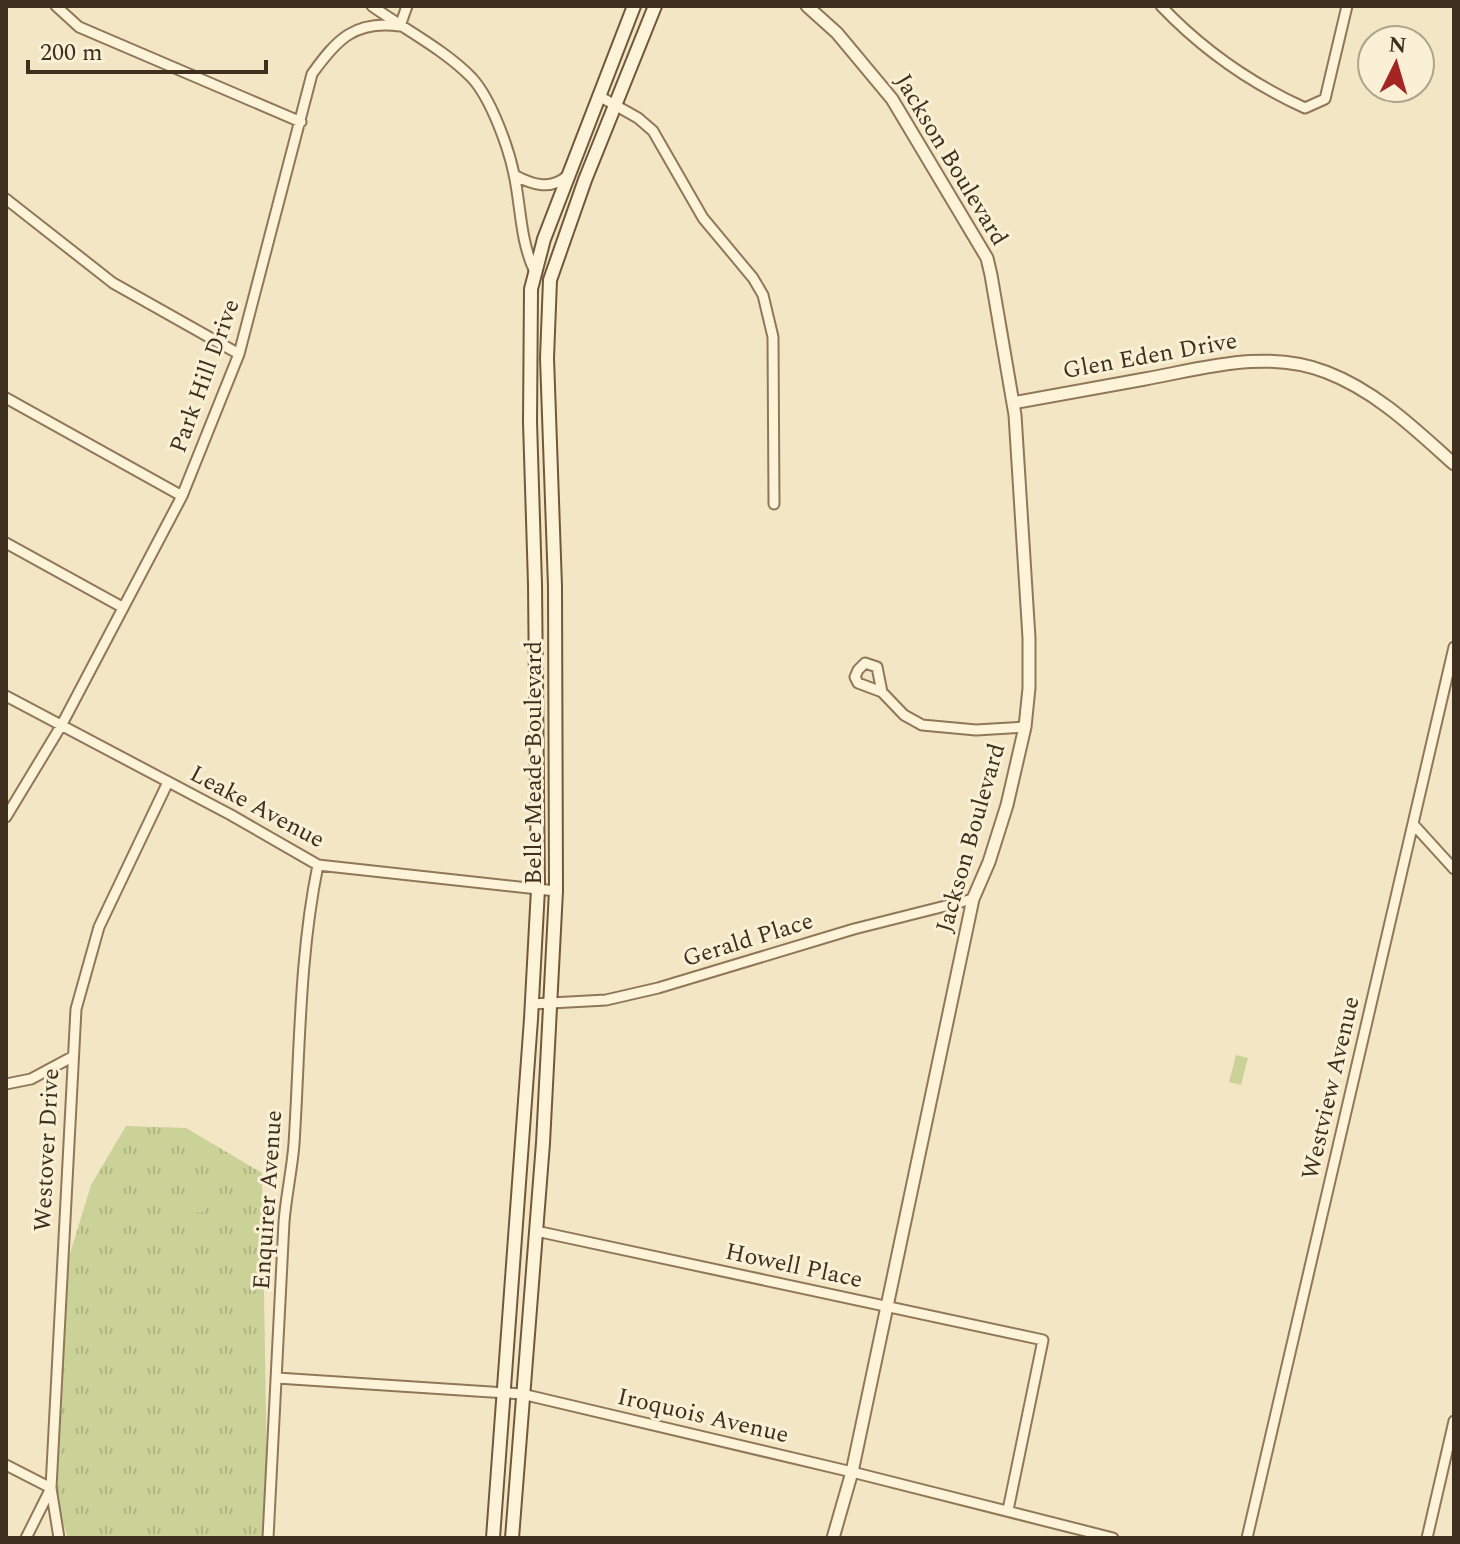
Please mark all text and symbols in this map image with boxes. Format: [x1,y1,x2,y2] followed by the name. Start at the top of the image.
[28,24,266,74] scale bar
[1356,24,1436,104] north arrow
[1387,28,1408,63] text: N
[40,35,103,71] text: 200 m
[885,67,1017,253] street label: Jackson Boulevard
[160,294,250,458] street label: Park Hill Drive
[1060,323,1240,389] street label: Glen Eden Drive
[516,641,552,885] street label: Belle Meade Boulevard
[927,739,1015,937] street label: Jackson Boulevard
[183,756,331,858] street label: Leake Avenue
[678,903,818,977] street label: Gerald Place
[1292,993,1370,1183] street label: Westview Avenue
[25,1067,69,1233] street label: Westover Drive
[244,1109,292,1291] street label: Enquirer Avenue
[722,1234,866,1298] street label: Howell Place
[614,1379,792,1453] street label: Iroquois Avenue

